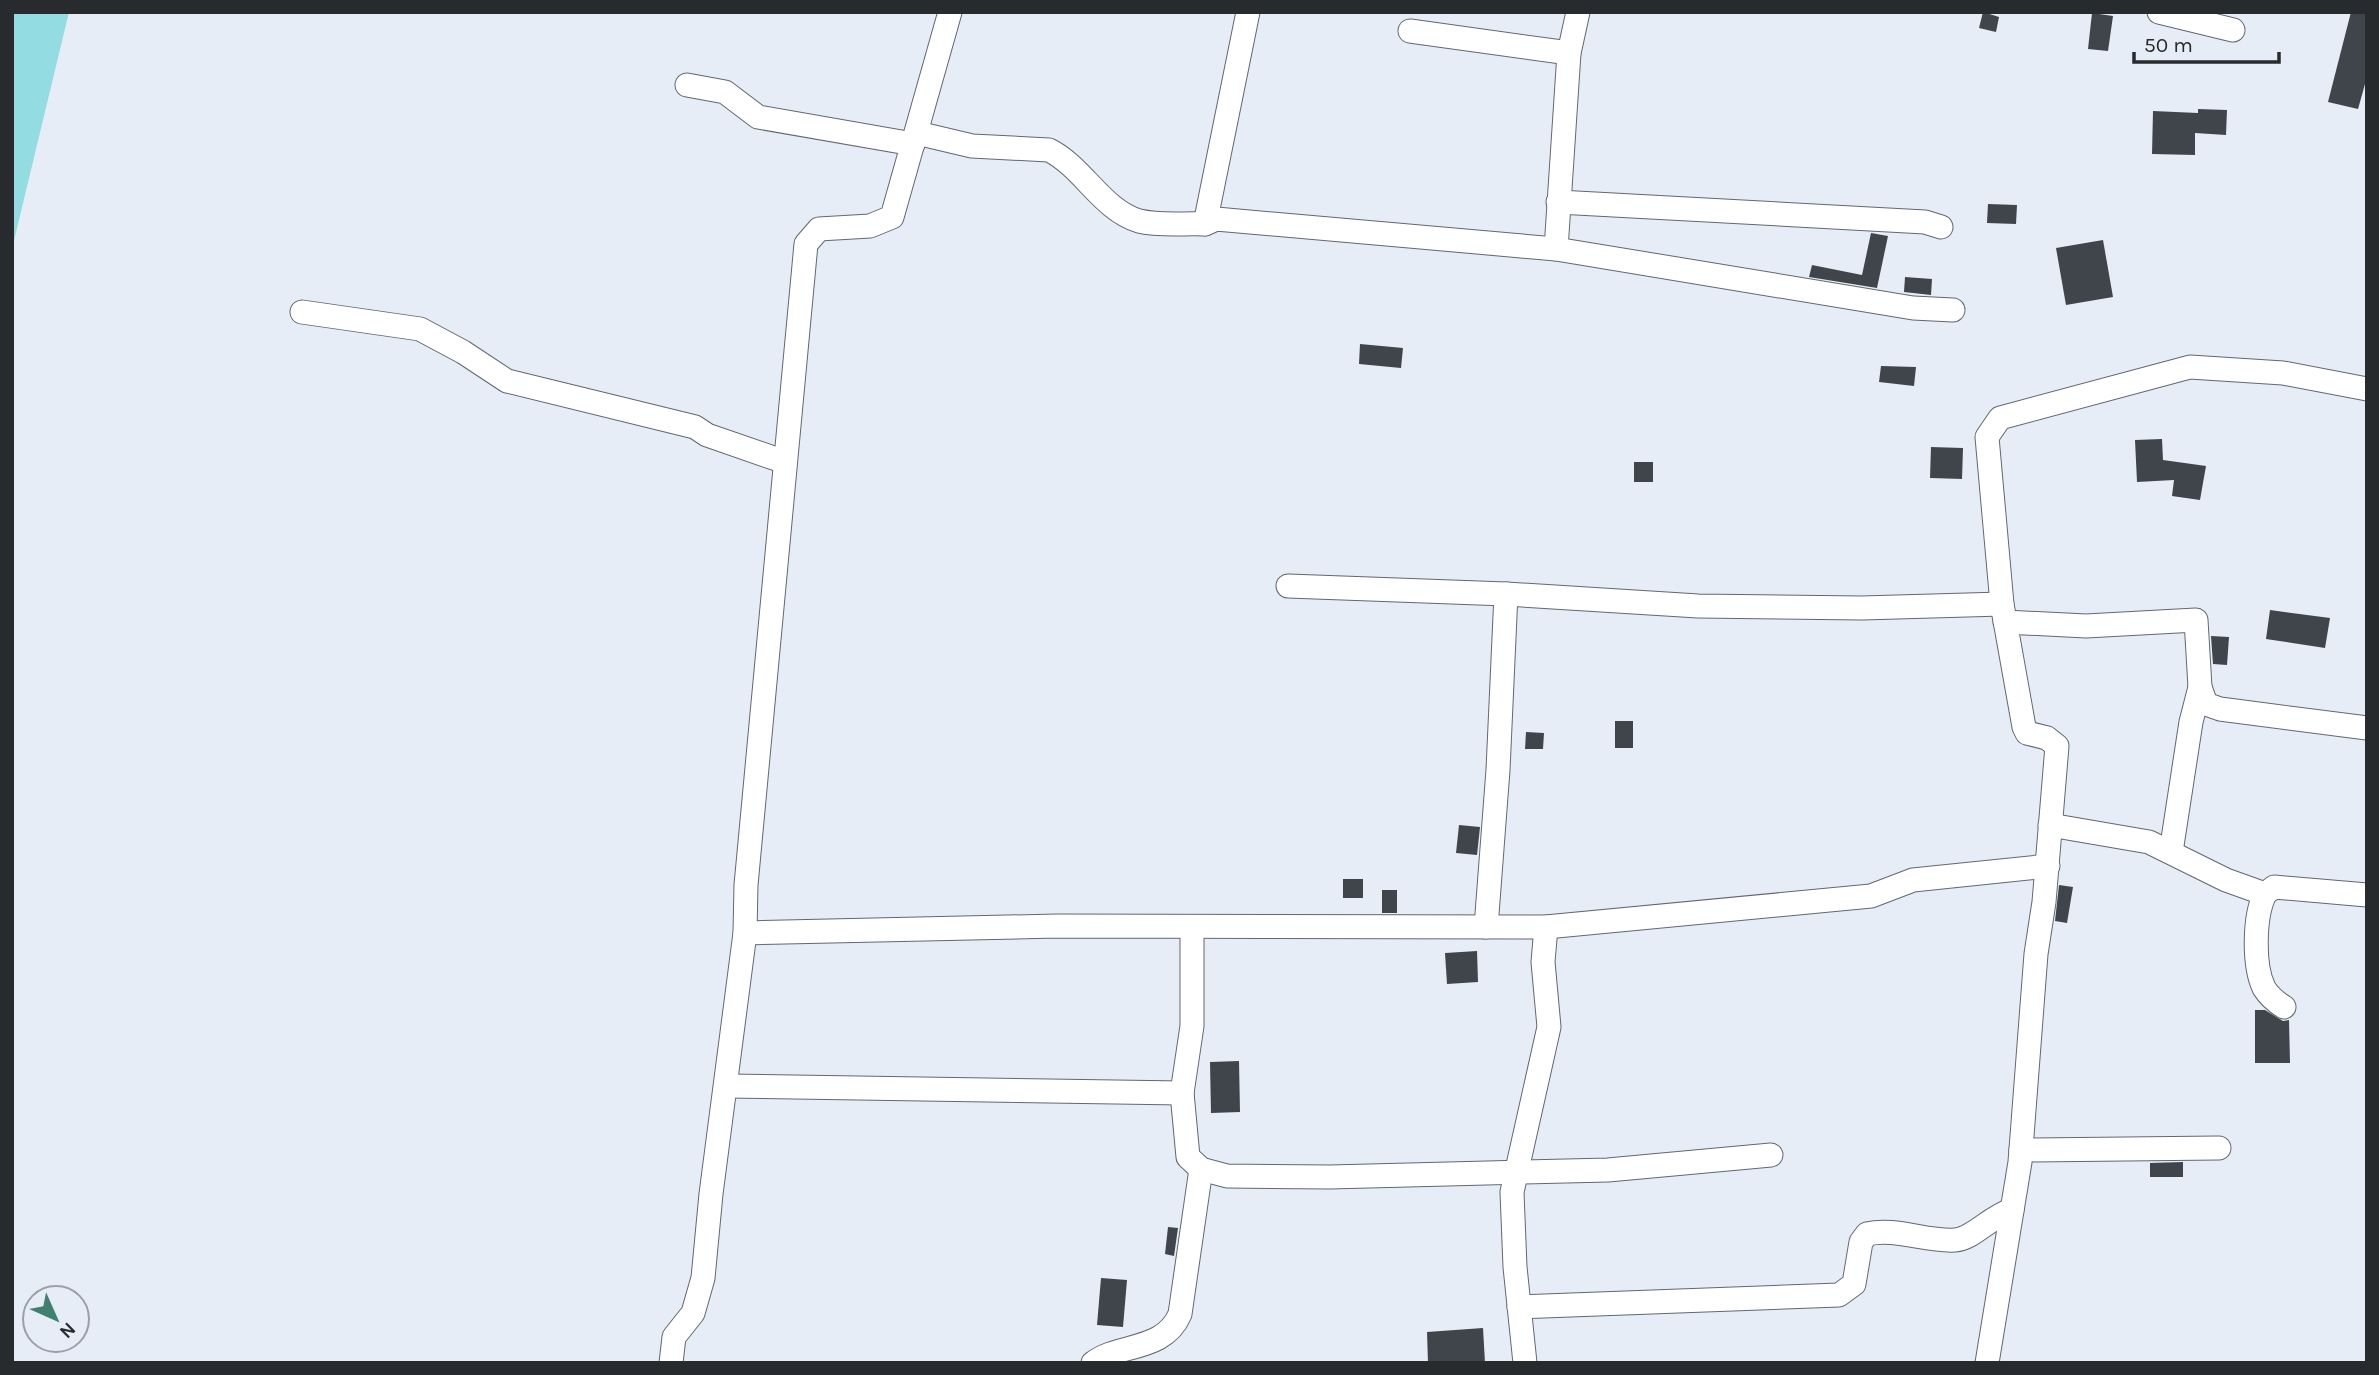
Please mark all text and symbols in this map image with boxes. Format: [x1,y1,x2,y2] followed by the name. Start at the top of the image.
[2134,21,2279,65] scale bar
[2144,33,2193,57] text: 50 m
[21,1284,91,1354] north arrow
[55,1318,80,1343] text: N

